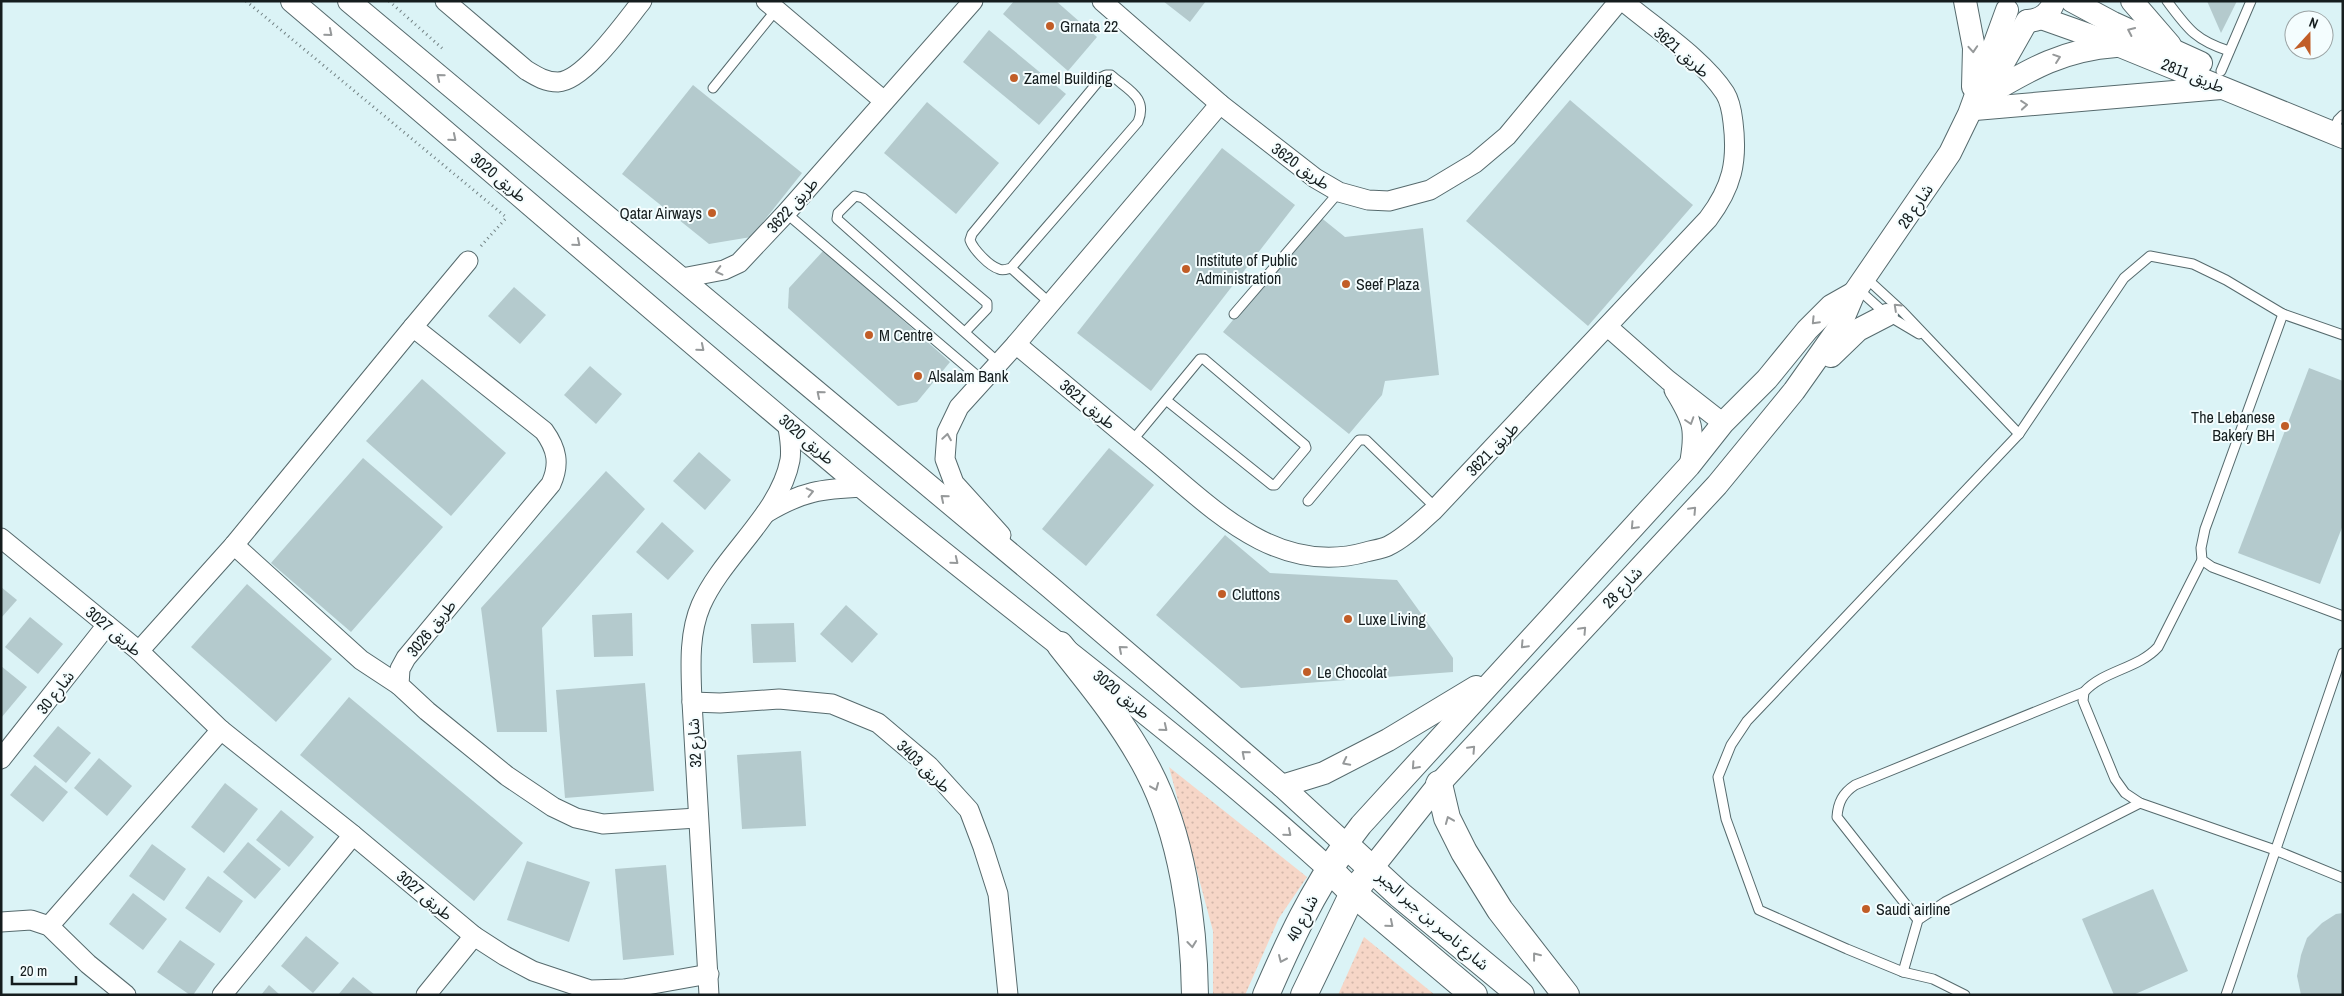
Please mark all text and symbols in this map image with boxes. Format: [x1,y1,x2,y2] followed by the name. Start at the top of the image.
[2284,10,2334,60] north arrow
[2307,13,2321,33] text: N
[1060,15,1118,37] place label: Grnata 22
[1044,20,1056,32] marker: Grnata 22
[1649,22,1715,82] street label: طريق 3621
[324,27,333,36] one-way arrow
[2127,27,2136,38] one-way arrow
[1967,46,1978,54] one-way arrow
[2158,52,2228,98] street label: طريق 2811
[2052,54,2061,64] one-way arrow
[1024,67,1113,89] place label: Zamel Building
[1008,72,1020,84] marker: Zamel Building
[437,73,446,82] one-way arrow
[2020,100,2028,111] one-way arrow
[447,132,456,141] one-way arrow
[1267,137,1335,195] street label: طريق 3620
[466,147,532,207] street label: طريق 3020
[761,173,823,237] street label: طريق 3622
[1892,179,1940,234] street label: شارع 28
[620,202,702,224] place label: Qatar Airways
[706,207,718,219] marker: Qatar Airways
[571,238,580,246] one-way arrow
[1195,249,1298,289] place label: Institute of Public Administration
[1180,263,1192,275] marker: Institute of Public Administration
[715,265,723,276] one-way arrow
[1356,273,1420,295] place label: Seef Plaza
[1340,278,1352,290] marker: Seef Plaza
[1894,304,1903,313] one-way arrow
[1812,316,1821,325] one-way arrow
[879,324,933,346] place label: M Centre
[863,329,875,341] marker: M Centre
[695,343,704,352] one-way arrow
[927,365,1009,387] place label: Alsalam Bank
[912,370,924,382] marker: Alsalam Bank
[1055,374,1121,434] street label: طريق 3621
[816,391,825,400] one-way arrow
[2191,406,2275,446] place label: The Lebanese Bakery BH
[774,409,840,469] street label: طريق 3020
[1684,416,1694,424] one-way arrow
[1461,417,1523,481] street label: طريق 3621
[2279,420,2291,432] marker: The Lebanese Bakery BH
[942,433,952,442] one-way arrow
[806,487,815,498] one-way arrow
[941,495,950,504] one-way arrow
[1687,507,1696,516] one-way arrow
[1631,520,1640,529] one-way arrow
[949,556,958,564] one-way arrow
[1597,561,1648,614] street label: شارع 28
[1232,583,1280,605] place label: Cluttons
[1216,588,1228,600] marker: Cluttons
[401,595,461,661] street label: طريق 3026
[81,601,147,661] street label: طريق 3027
[1358,608,1427,630] place label: Luxe Living
[1342,613,1354,625] marker: Luxe Living
[1577,626,1586,635] one-way arrow
[1521,640,1530,649] one-way arrow
[1118,645,1127,654] one-way arrow
[1317,661,1387,683] place label: Le Chocolat
[1089,664,1155,724] street label: طريق 3020
[31,666,80,719] street label: شارع 30
[1301,666,1313,678] marker: Le Chocolat
[682,718,708,768] street label: شارع 32
[1158,722,1167,731] one-way arrow
[892,735,956,797] street label: طريق 3403
[1466,745,1475,754] one-way arrow
[1242,752,1251,760] one-way arrow
[1343,756,1352,766] one-way arrow
[1411,760,1420,769] one-way arrow
[1149,782,1159,791] one-way arrow
[1444,816,1455,825] one-way arrow
[1282,827,1291,836] one-way arrow
[1370,864,1494,977] street label: شارع ناصر بن جبر الجبر
[392,865,458,925] street label: طريق 3027
[1281,891,1325,946] street label: شارع 40
[1876,898,1950,920] place label: Saudi airline
[1860,903,1872,915] marker: Saudi airline
[1384,919,1393,927] one-way arrow
[1186,941,1197,949] one-way arrow
[1533,952,1542,962] one-way arrow
[12,954,76,986] scale bar
[1277,954,1288,963] one-way arrow
[20,960,47,981] text: 20 m

